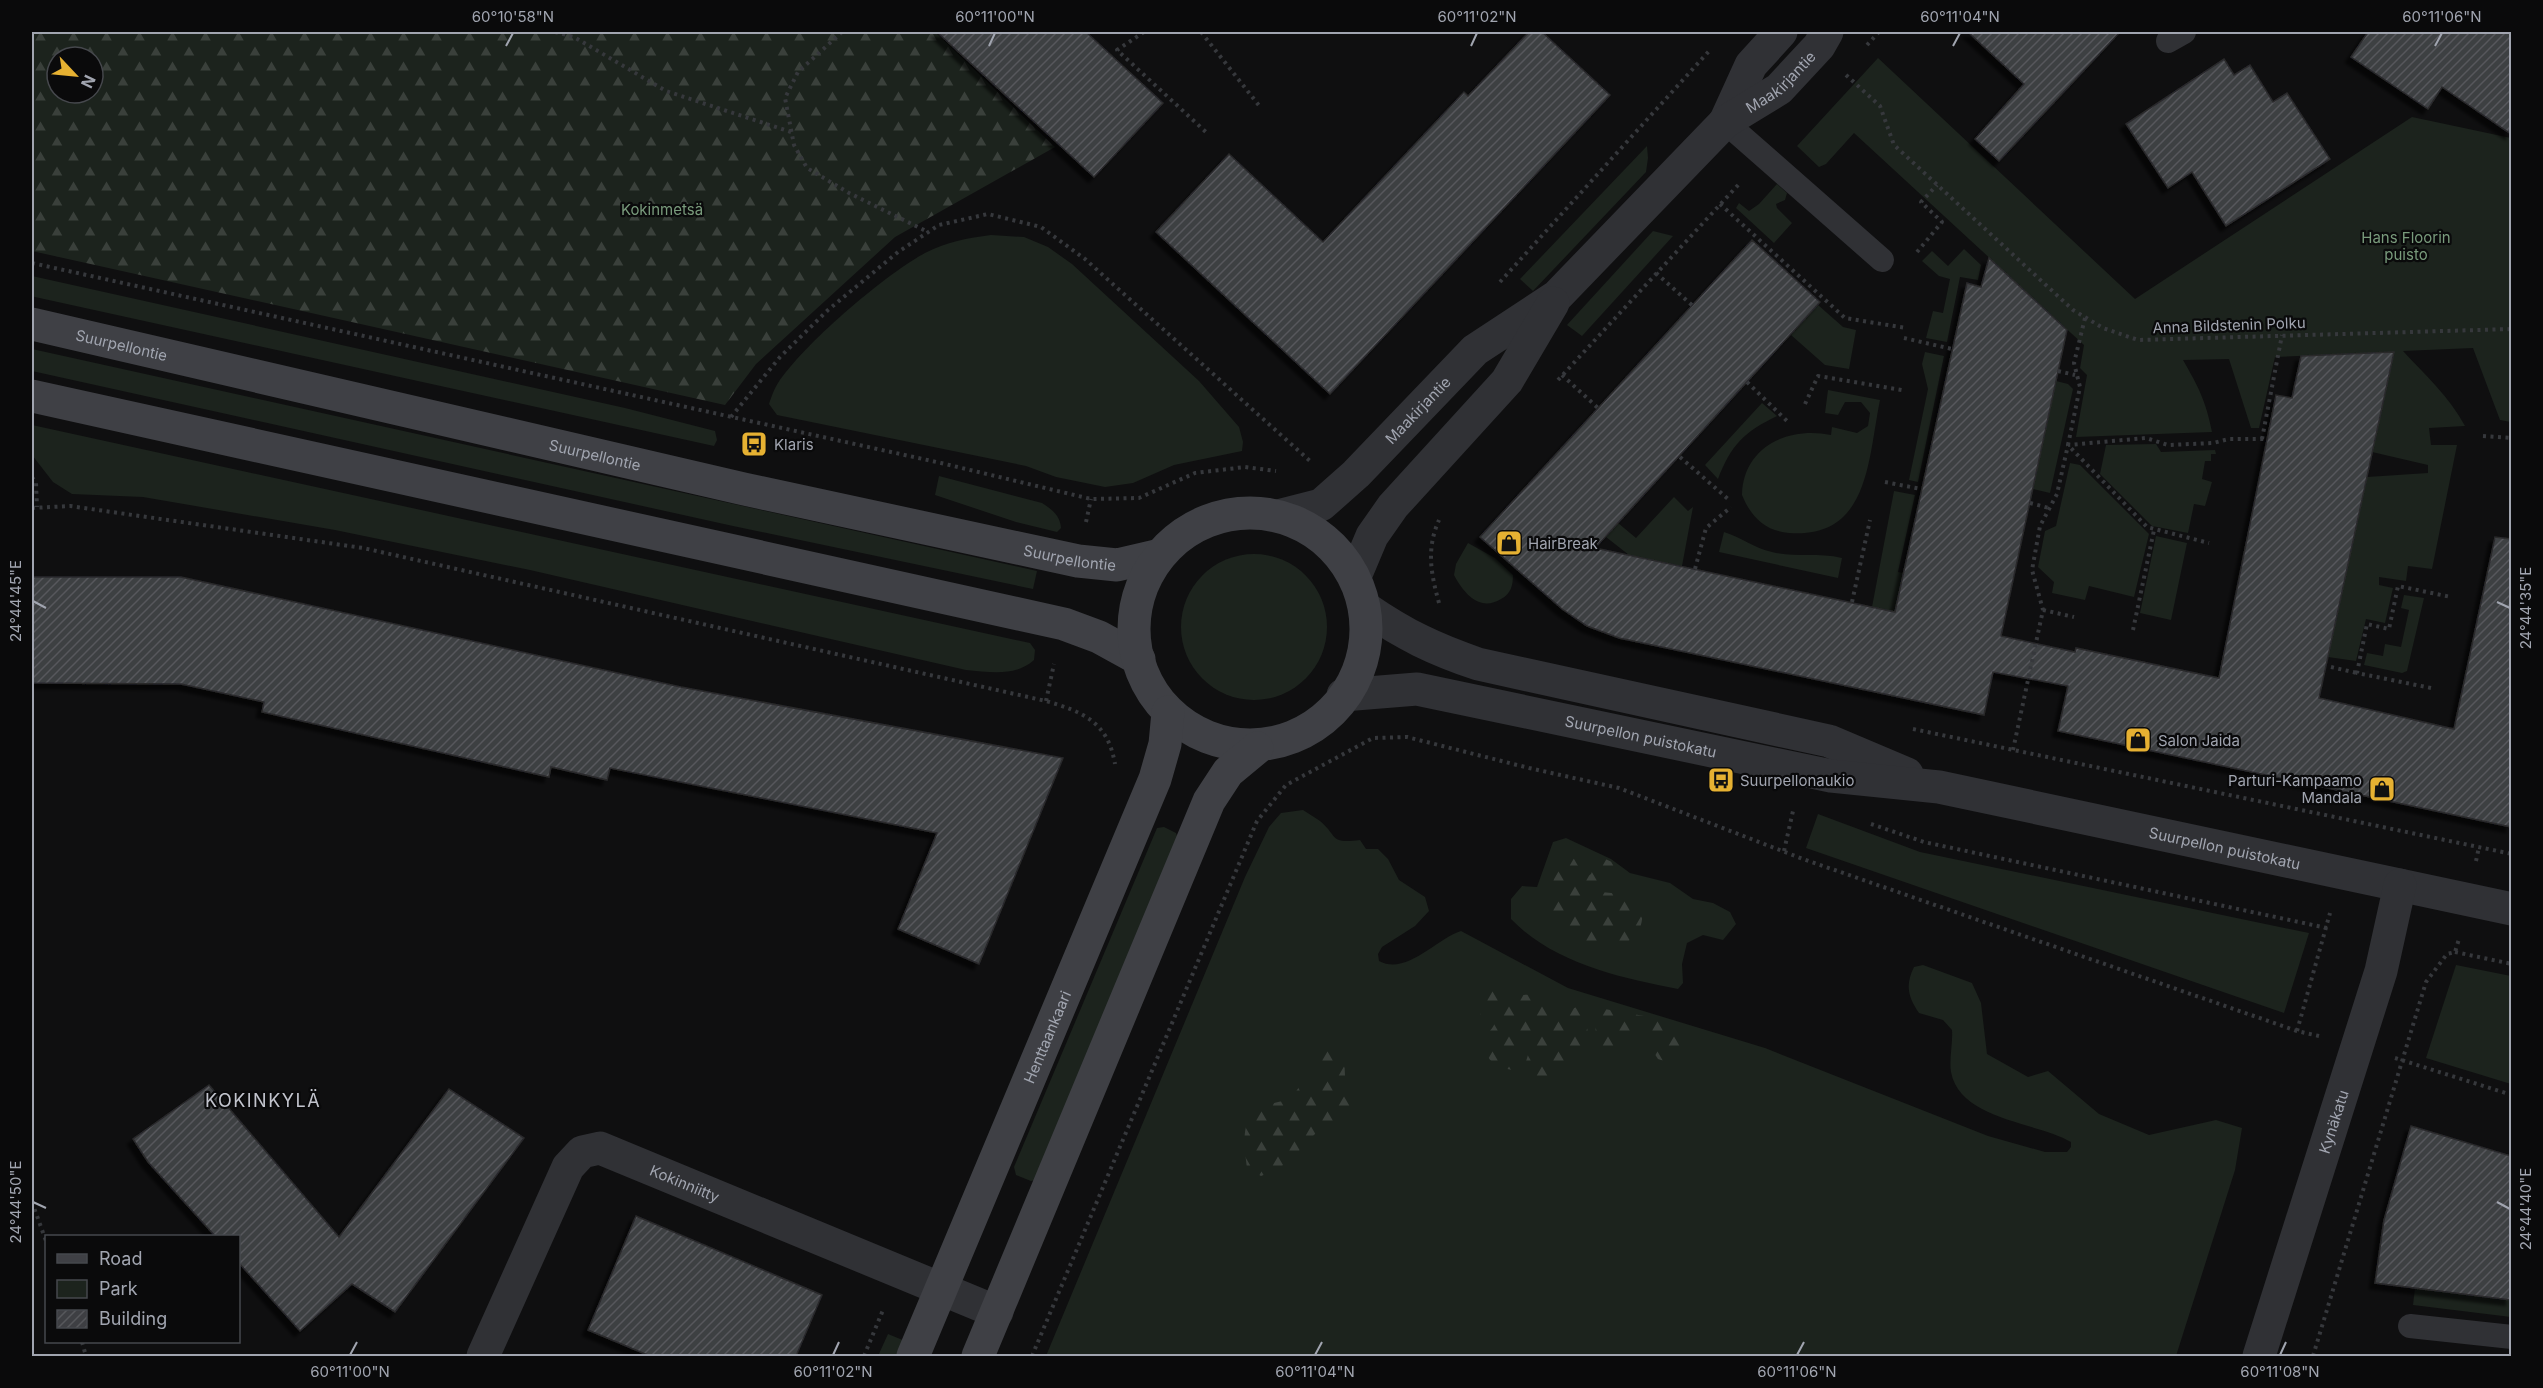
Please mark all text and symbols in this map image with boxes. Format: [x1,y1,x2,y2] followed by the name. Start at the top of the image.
[472,7,554,26] text: 60°10'58"N
[955,7,1035,26] text: 60°11'00"N
[1437,7,1517,26] text: 60°11'02"N
[1920,7,2000,26] text: 60°11'04"N
[2402,7,2482,26] text: 60°11'06"N
[45,45,105,105] north arrow
[1742,47,1819,117] street label: Maakirjantie
[77,72,100,91] text: N
[621,200,703,219] park label: Kokinmetsä
[2361,228,2451,264] park label: Hans Floorin puisto
[2152,313,2306,337] street label: Anna Bildstenin Polku
[74,325,169,365] street label: Suurpellontie
[1381,372,1454,448] street label: Maakirjantie
[739,429,769,459] bus stop icon: Klaris
[547,435,643,474] street label: Suurpellontie
[774,435,814,454] place label: Klaris
[1494,528,1524,558] shop icon: HairBreak
[1528,534,1599,553] place label: HairBreak
[1022,540,1117,574] street label: Suurpellontie
[6,560,25,642] text: 24°44'45"E
[2516,567,2535,649] text: 24°44'35"E
[1563,711,1718,761] street label: Suurpellon puistokatu
[2123,725,2153,755] shop icon: Salon Jaida
[2158,731,2240,750] place label: Salon Jaida
[1706,765,1736,795] bus stop icon: Suurpellonaukio
[1740,771,1854,790] place label: Suurpellonaukio
[2228,771,2362,807] place label: Parturi-Kampaamo Mandala
[2367,774,2397,804] shop icon: Parturi-Kampaamo Mandala
[2147,822,2302,873] street label: Suurpellon puistokatu
[1019,988,1075,1086] street label: Henttaankaari
[2314,1087,2352,1156] street label: Kynäkatu
[205,1089,321,1111] district label: KOKINKYLÄ
[647,1160,723,1206] street label: Kokinniitty
[6,1161,25,1243] text: 24°44'50"E
[2516,1168,2535,1250] text: 24°44'40"E
[45,1235,240,1343] legend
[99,1248,142,1269] text: Road
[99,1278,138,1299] text: Park
[99,1308,167,1329] text: Building
[310,1362,390,1381] text: 60°11'00"N
[793,1362,873,1381] text: 60°11'02"N
[1275,1362,1355,1381] text: 60°11'04"N
[1757,1362,1837,1381] text: 60°11'06"N
[2240,1362,2320,1381] text: 60°11'08"N

